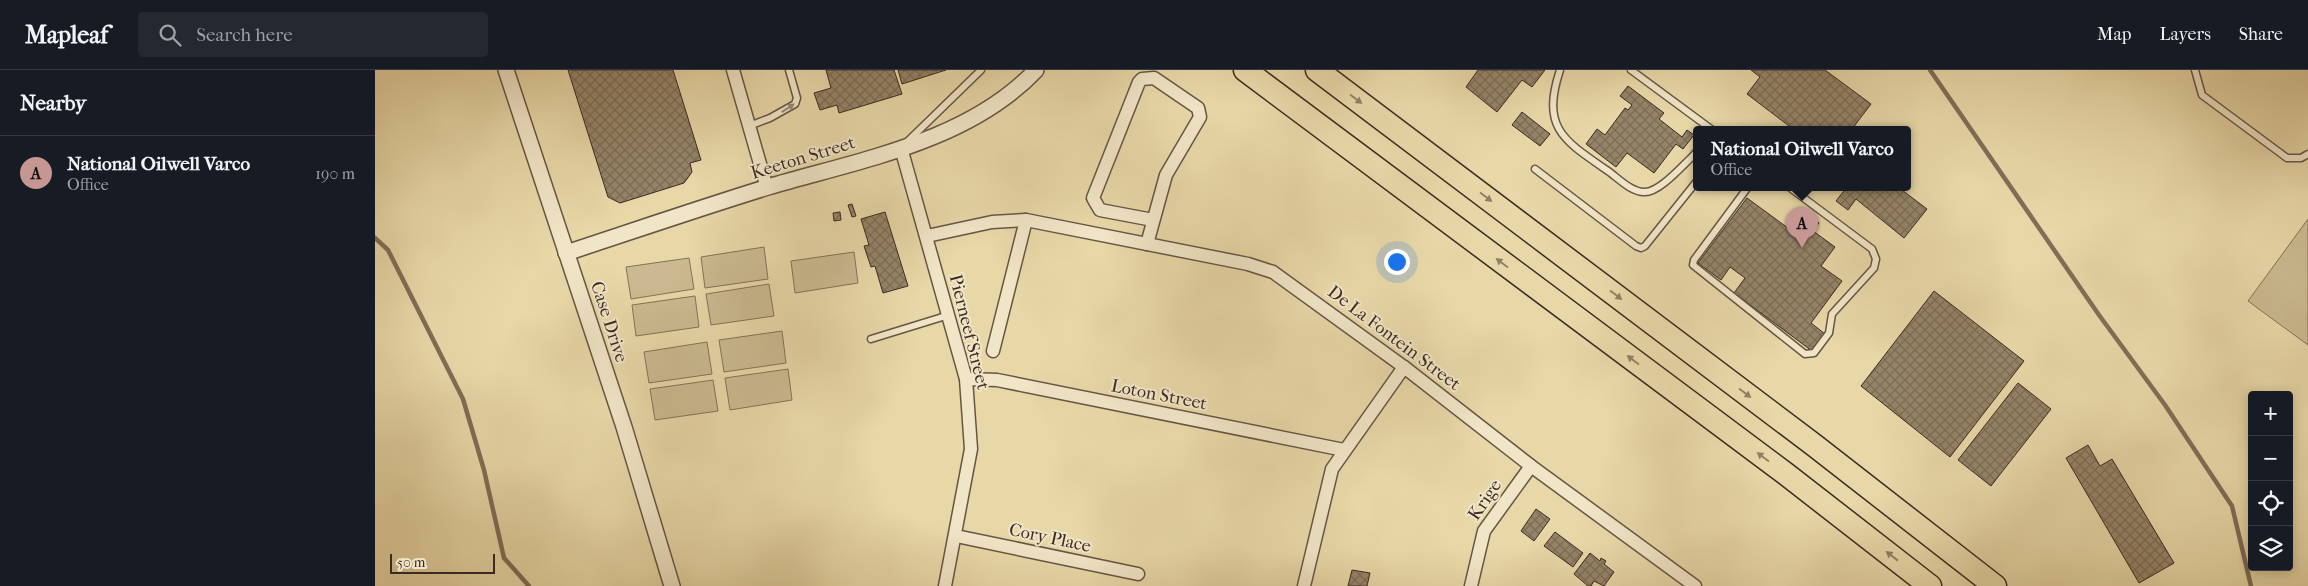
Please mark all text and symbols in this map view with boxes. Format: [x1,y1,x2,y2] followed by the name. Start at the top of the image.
[138,12,488,57] search box
[25,21,108,49] text: Mapleaf
[156,21,184,49] icon: search
[196,24,293,46] text: Search here
[2097,24,2131,45] text: Map
[2159,24,2211,45] text: Layers
[2239,24,2283,45] text: Share
[20,91,86,115] text: Nearby
[1349,94,1362,105] one-way arrow
[781,103,795,113] one-way arrow
[1693,126,1911,191] popup
[748,132,858,184] street label: Keeton Street
[1710,138,1894,160] text: National Oilwell Varco
[67,153,250,175] text: National Oilwell Varco
[1710,160,1752,179] text: Office
[31,164,41,183] text: A
[315,164,355,183] text: 190 m
[67,175,109,194] text: Office
[1479,192,1492,203] one-way arrow
[1786,207,1818,248] pin: A
[1384,249,1410,275] your location
[1495,258,1509,268] one-way arrow
[945,272,994,392] street label: Pierneef Street
[586,279,632,365] street label: Case Drive
[1323,281,1465,395] street label: De La Fontein Street
[1609,290,1622,301] one-way arrow
[1627,354,1640,365] one-way arrow
[1109,375,1209,415] street label: Loton Street
[1738,388,1751,399] one-way arrow
[2248,391,2293,571] map controls
[2248,391,2293,436] button: +
[2248,436,2293,481] button: −
[1757,451,1770,462] one-way arrow
[1464,476,1506,524] street label: Krige
[2248,481,2293,526] button: locate
[1007,519,1093,557] street label: Cory Place
[2248,526,2293,571] button: layers
[390,551,495,574] scale bar
[1885,551,1899,561] one-way arrow
[397,554,425,571] text: 50 m

